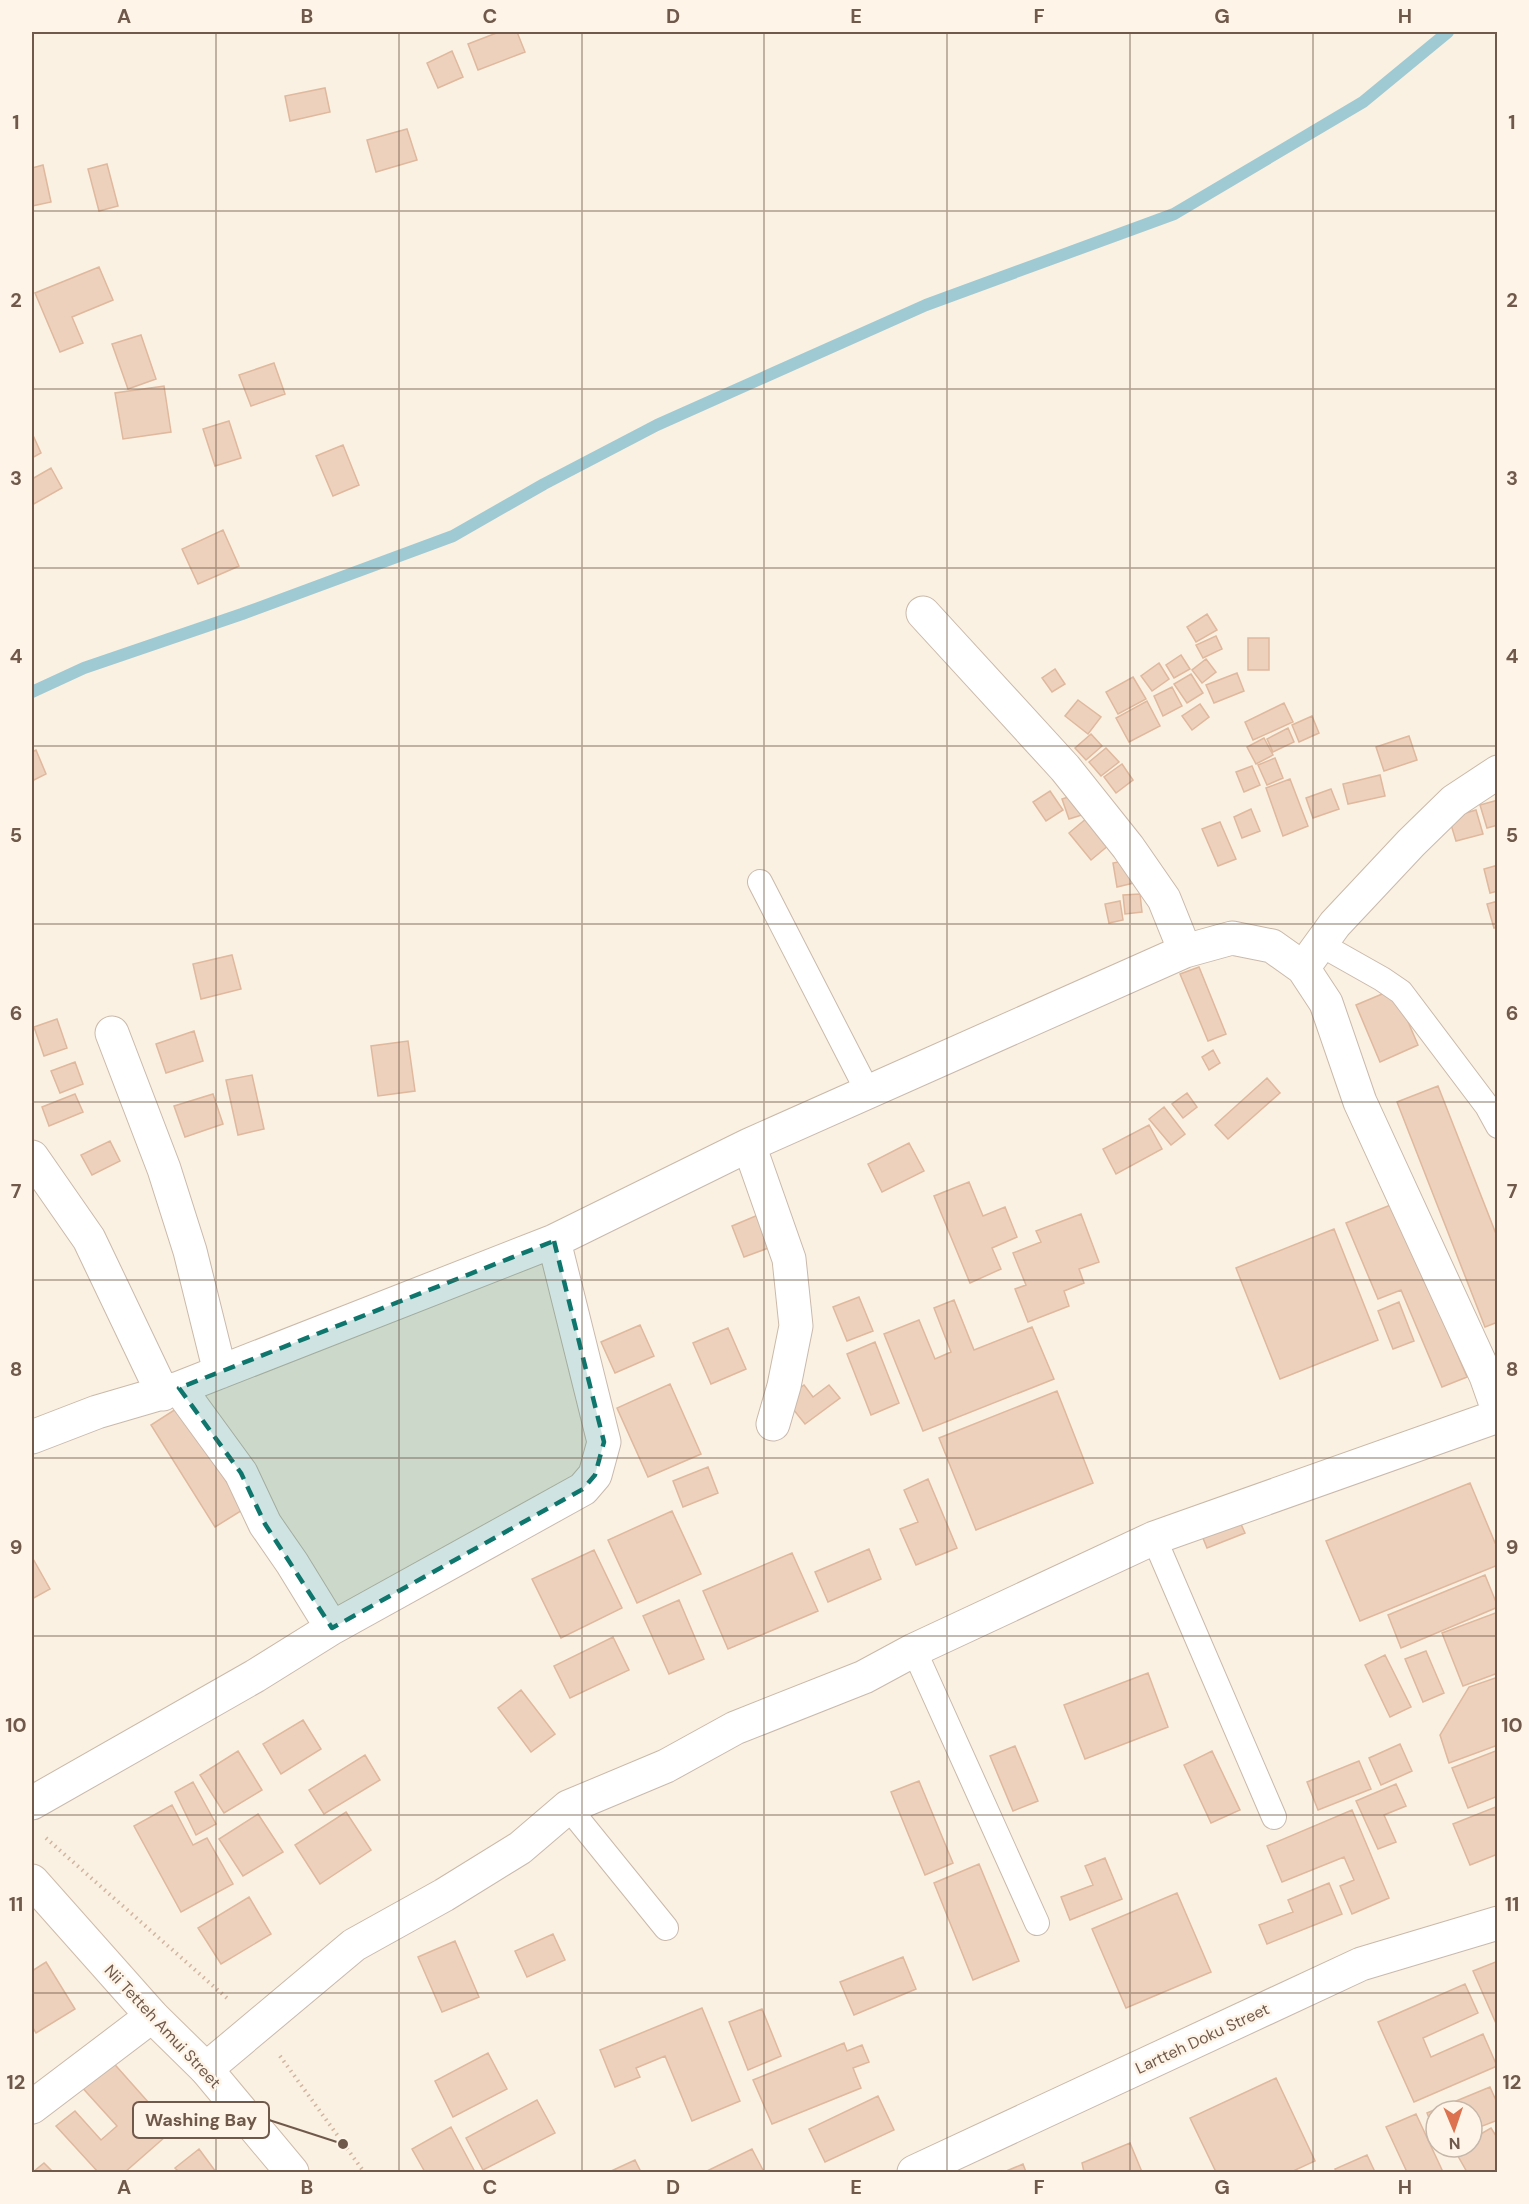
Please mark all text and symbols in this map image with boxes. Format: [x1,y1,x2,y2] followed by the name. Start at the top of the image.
[117,3,131,29] text: A
[301,3,313,29] text: B
[483,3,497,29] text: C
[666,3,680,29] text: D
[850,3,862,29] text: E
[1033,3,1045,29] text: F
[1214,3,1230,29] text: G
[1398,3,1412,29] text: H
[12,109,20,135] text: 1
[1508,109,1516,135] text: 1
[10,287,22,313] text: 2
[1506,287,1518,313] text: 2
[10,465,22,491] text: 3
[1506,465,1518,491] text: 3
[10,643,23,669] text: 4
[1506,643,1519,669] text: 4
[10,822,22,848] text: 5
[1506,822,1518,848] text: 5
[10,1000,22,1026] text: 6
[1506,1000,1518,1026] text: 6
[11,1178,22,1204] text: 7
[1507,1178,1518,1204] text: 7
[10,1356,22,1382] text: 8
[1506,1356,1518,1382] text: 8
[10,1534,22,1560] text: 9
[1506,1534,1518,1560] text: 9
[5,1712,27,1738] text: 10
[1501,1712,1523,1738] text: 10
[9,1891,23,1917] text: 11
[1505,1891,1519,1917] text: 11
[100,1960,225,2093] street label: Nii Tetteh Amui Street
[1132,1998,1272,2079] street label: Lartteh Doku Street
[7,2069,25,2095] text: 12
[1503,2069,1521,2095] text: 12
[1424,2099,1484,2159] north arrow
[133,2102,269,2138] callout: Washing Bay
[145,2108,257,2132] text: Washing Bay
[1448,2133,1461,2154] text: N
[117,2174,131,2200] text: A
[301,2174,313,2200] text: B
[483,2174,497,2200] text: C
[666,2174,680,2200] text: D
[850,2174,862,2200] text: E
[1033,2174,1045,2200] text: F
[1214,2174,1230,2200] text: G
[1398,2174,1412,2200] text: H

